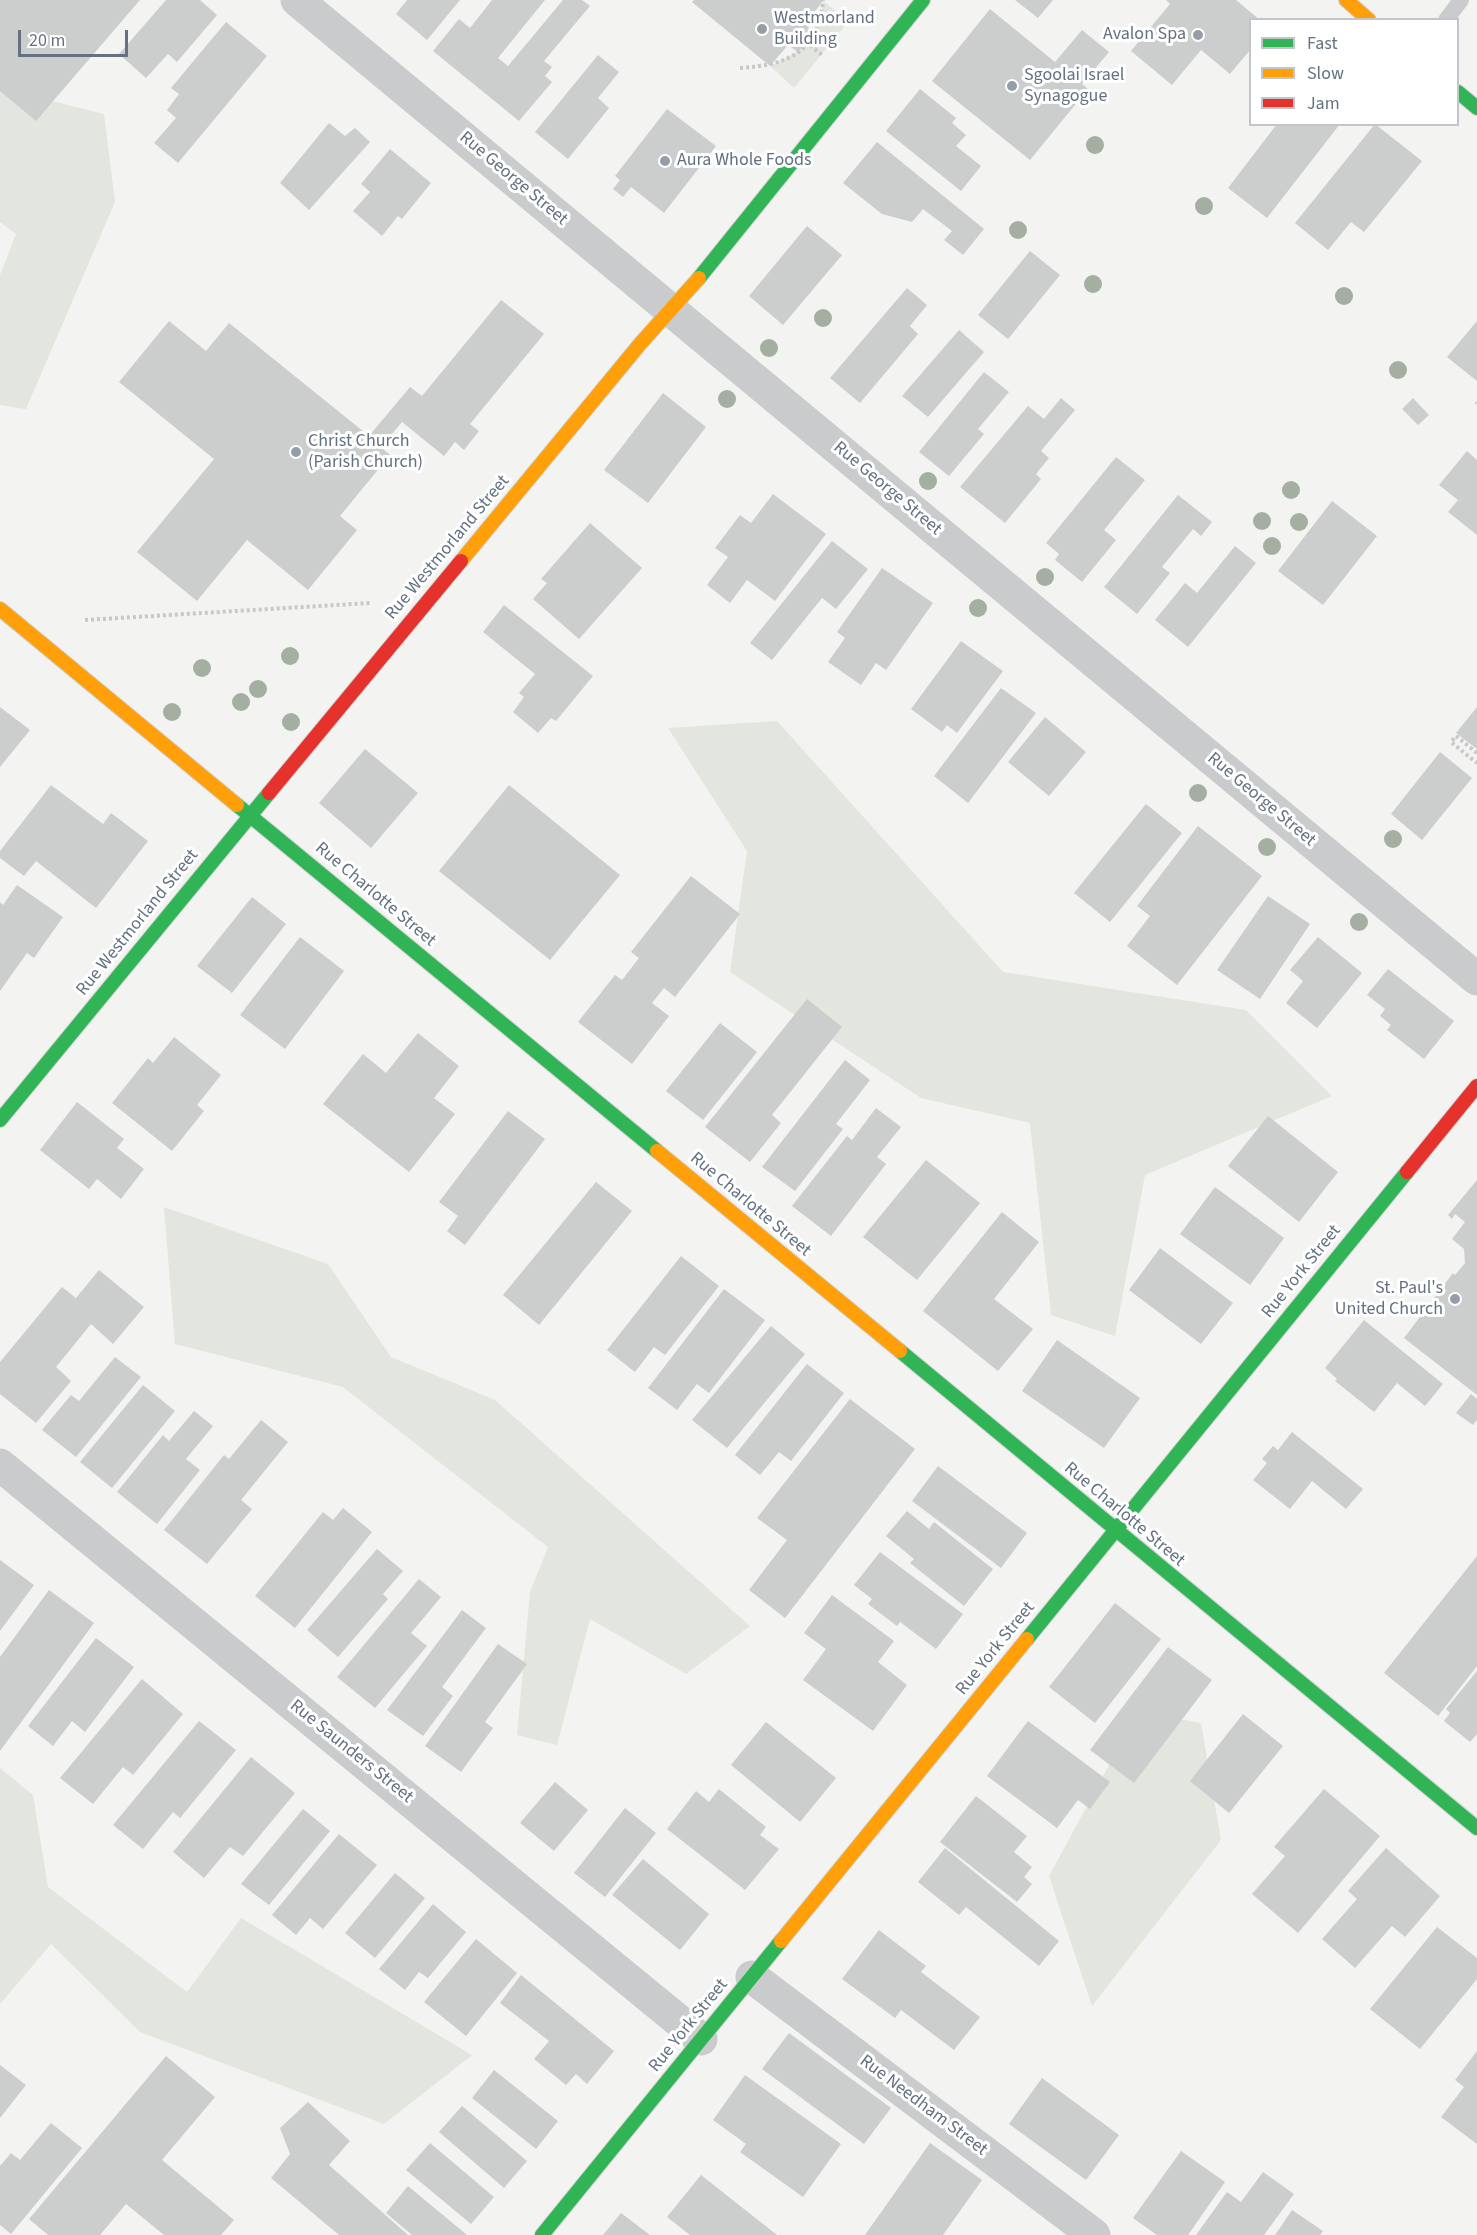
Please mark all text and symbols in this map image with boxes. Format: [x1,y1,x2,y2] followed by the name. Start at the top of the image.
[774,8,875,50] place label: Westmorland Building
[21,18,130,56] scale bar
[1249,18,1459,126] legend
[755,22,769,36] marker: Westmorland Building
[1103,24,1186,46] place label: Avalon Spa
[29,28,65,53] text: 20 m
[1191,28,1205,42] marker: Avalon Spa
[1307,31,1338,56] text: Fast
[1307,61,1344,86] text: Slow
[1024,65,1124,107] place label: Sgoolai Israel Synagogue
[1005,79,1019,93] marker: Sgoolai Israel Synagogue
[1307,91,1340,116] text: Jam
[454,127,572,231] street label: Rue George Street
[677,150,811,172] place label: Aura Whole Foods
[658,154,672,168] marker: Aura Whole Foods
[308,431,423,474] place label: Christ Church (Parish Church)
[828,437,946,541] street label: Rue George Street
[289,445,303,459] marker: Christ Church (Parish Church)
[381,471,515,625] street label: Rue Westmorland Street
[1202,748,1320,852] street label: Rue George Street
[310,838,440,952] street label: Rue Charlotte Street
[72,845,204,1001] street label: Rue Westmorland Street
[685,1148,815,1262] street label: Rue Charlotte Street
[1258,1221,1346,1323] street label: Rue York Street
[1335,1278,1443,1320] place label: St. Paul's United Church
[1448,1292,1462,1306] marker: St. Paul's United Church
[1059,1458,1189,1572] street label: Rue Charlotte Street
[952,1598,1040,1700] street label: Rue York Street
[285,1696,417,1808] street label: Rue Saunders Street
[645,1975,733,2077] street label: Rue York Street
[855,2051,991,2161] street label: Rue Needham Street

